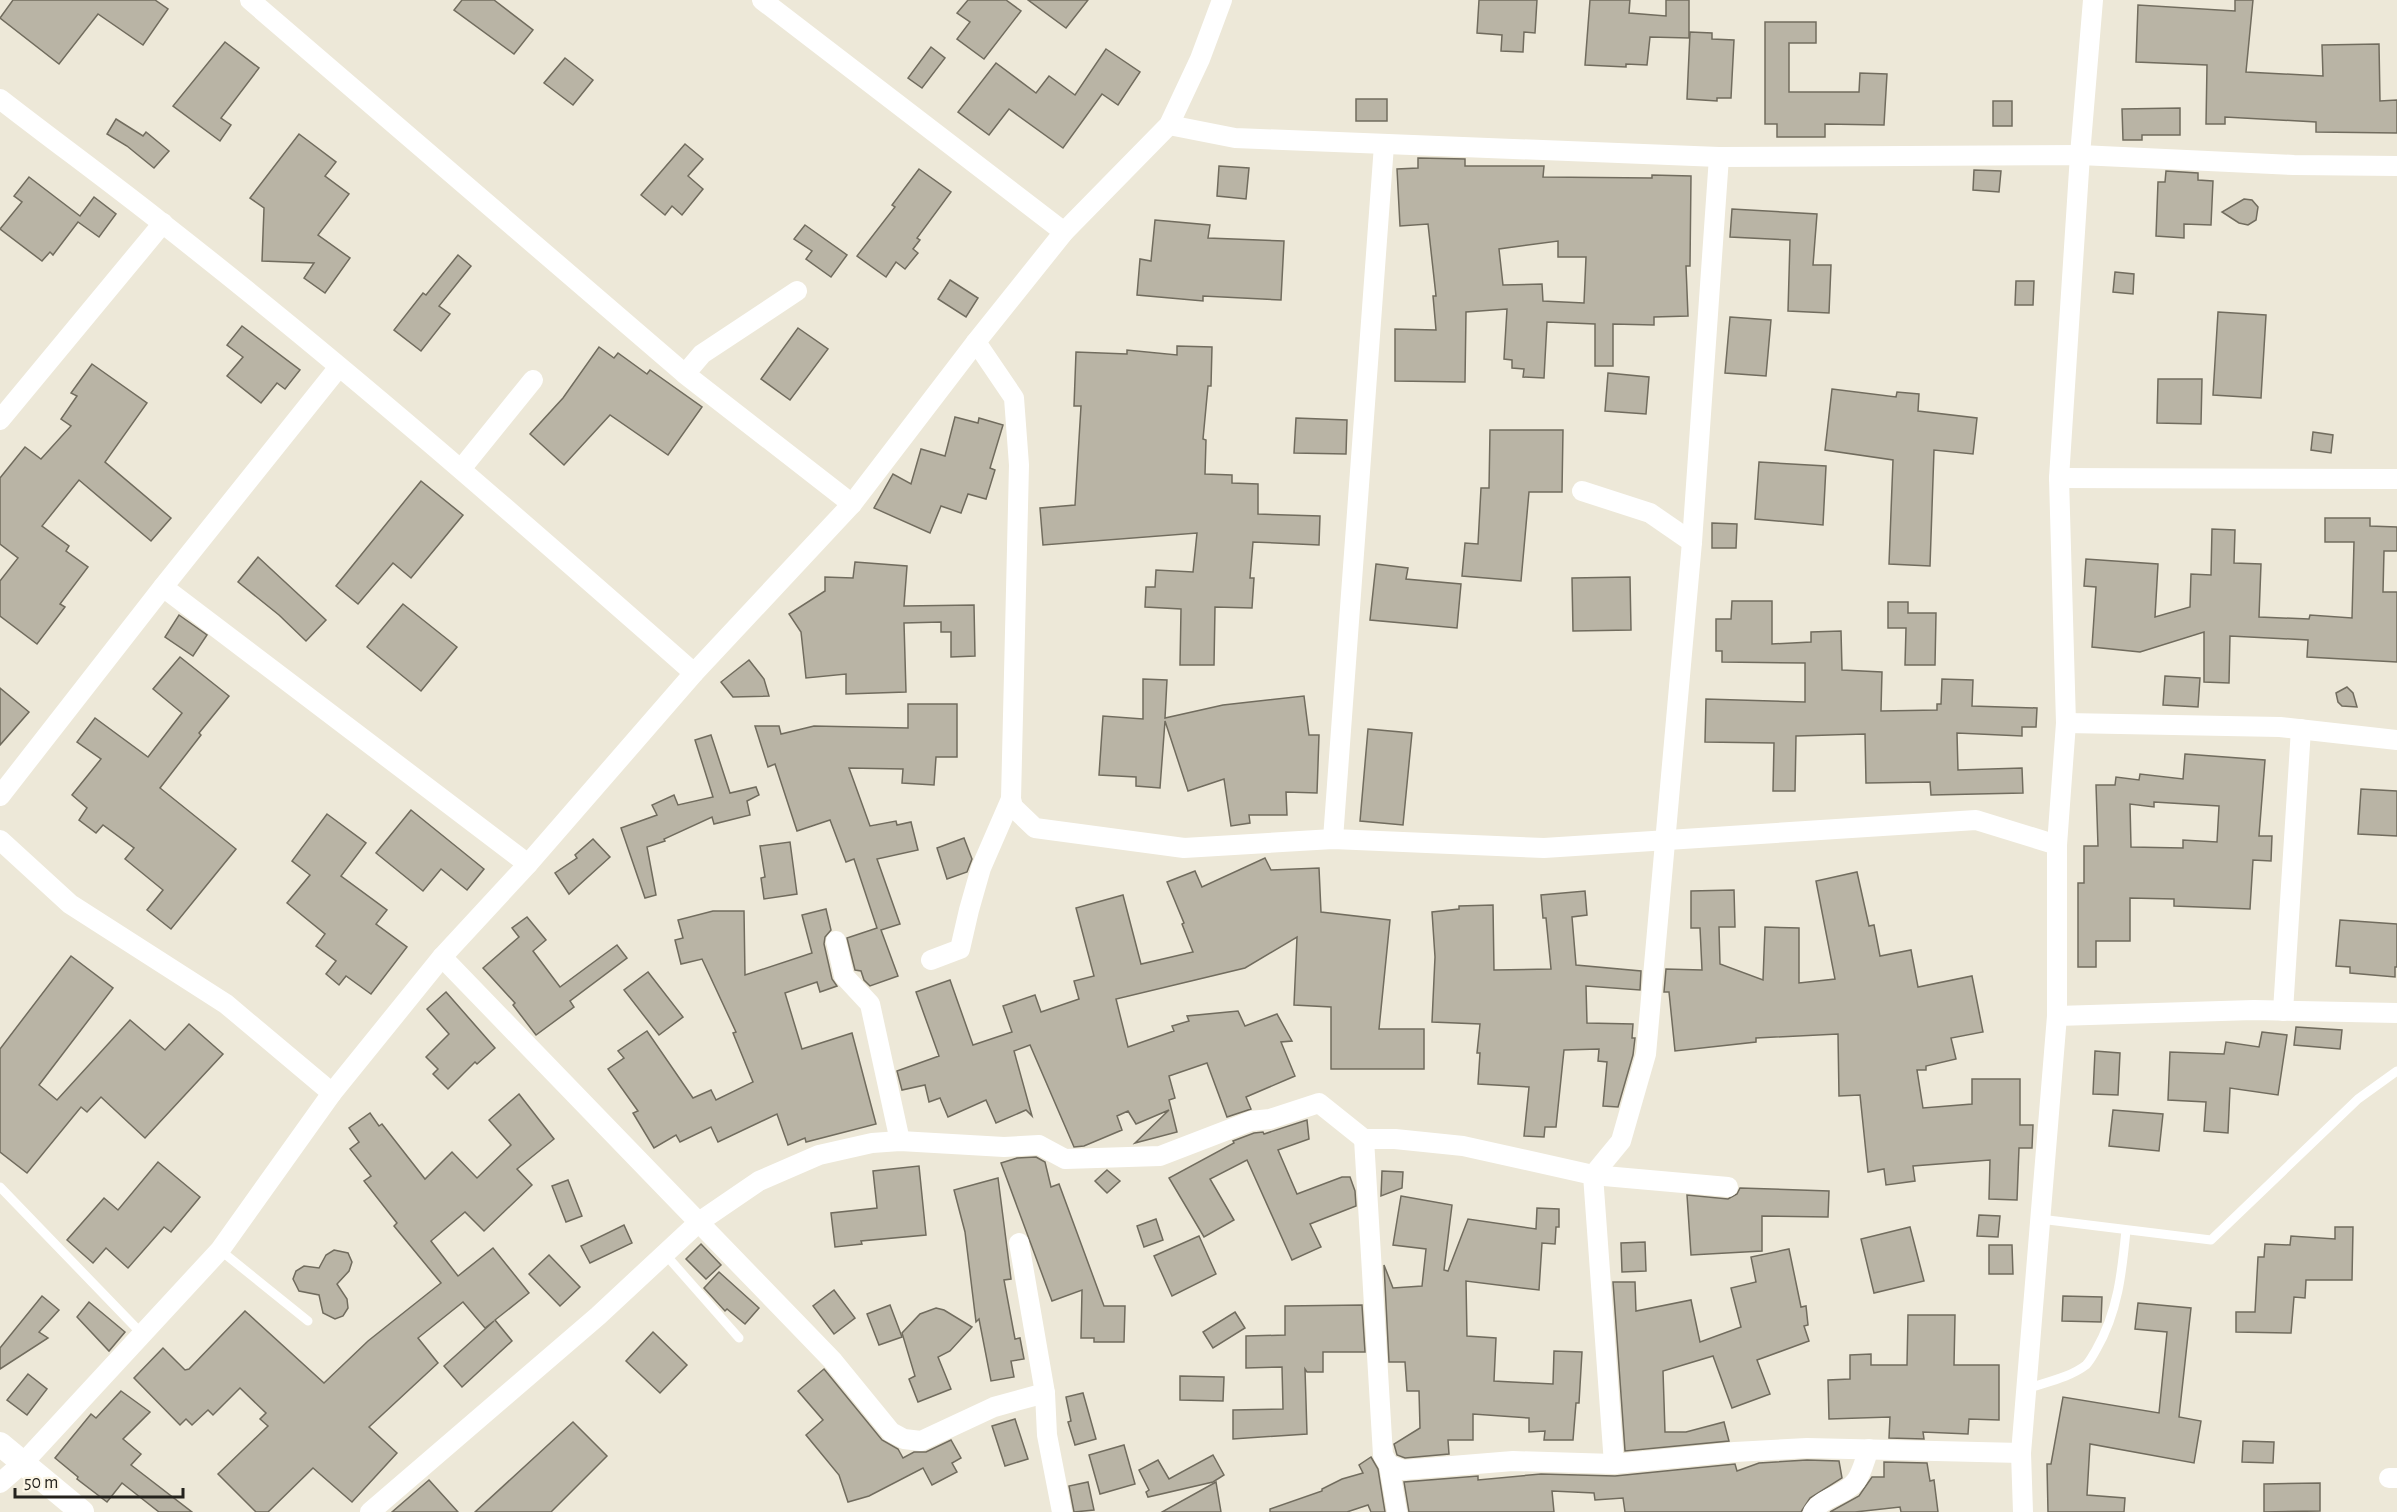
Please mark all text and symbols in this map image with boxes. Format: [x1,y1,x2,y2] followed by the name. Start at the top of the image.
[15,1461,183,1499] scale bar
[24,1474,58,1492] text: 50 m

